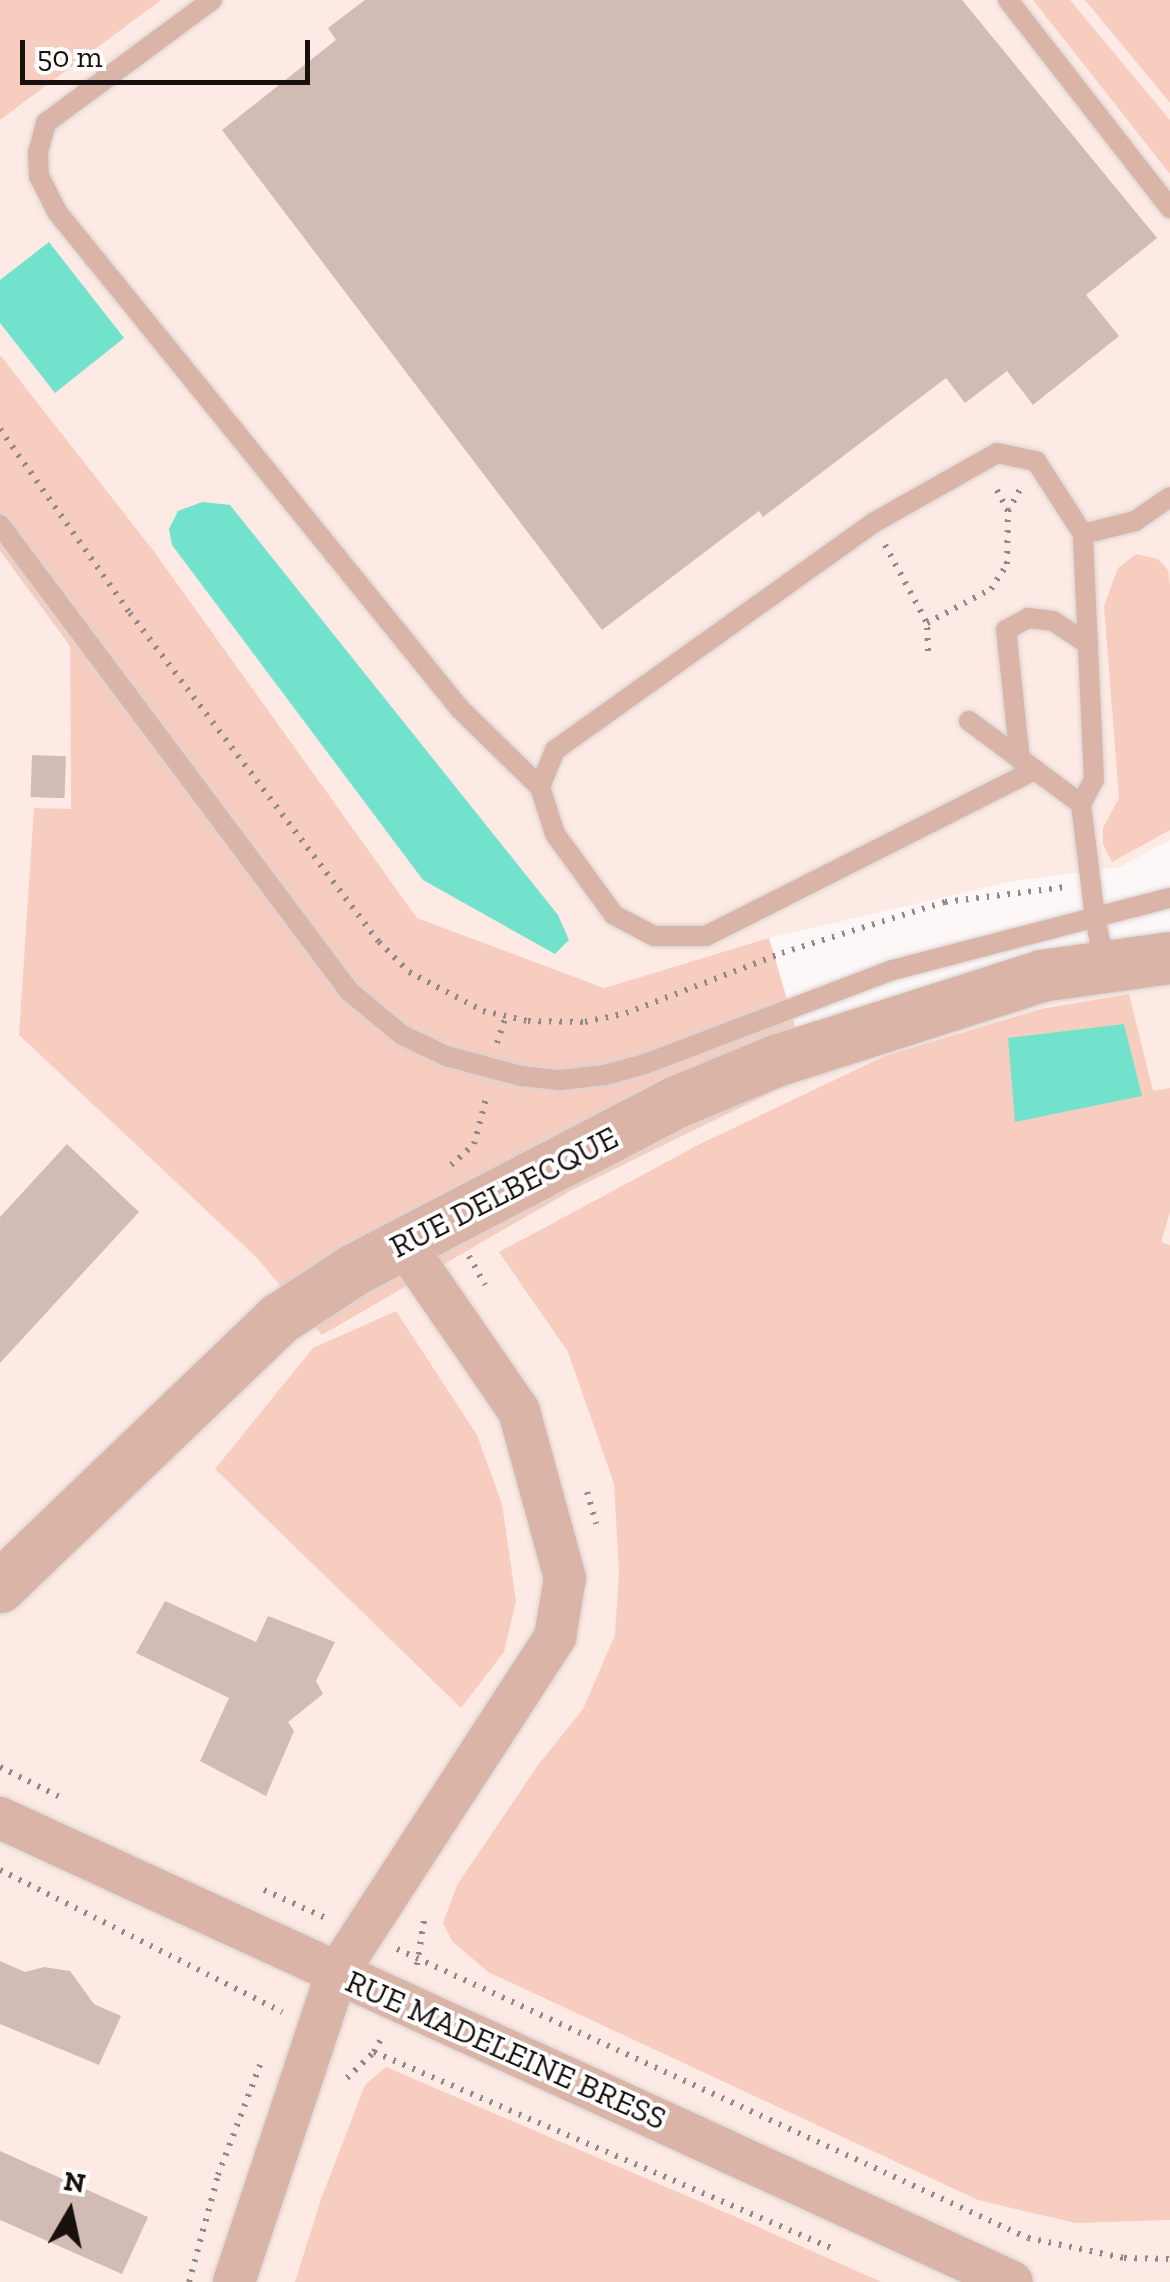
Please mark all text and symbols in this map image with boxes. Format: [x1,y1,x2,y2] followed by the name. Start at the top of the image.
[25,20,315,82] scale bar
[37,39,102,75] text: 50 m
[384,1118,624,1266] street label: RUE DELBECQUE
[340,1962,672,2138] street label: RUE MADELEINE BRESS
[20,2162,120,2262] north arrow
[62,2164,88,2200] text: N

